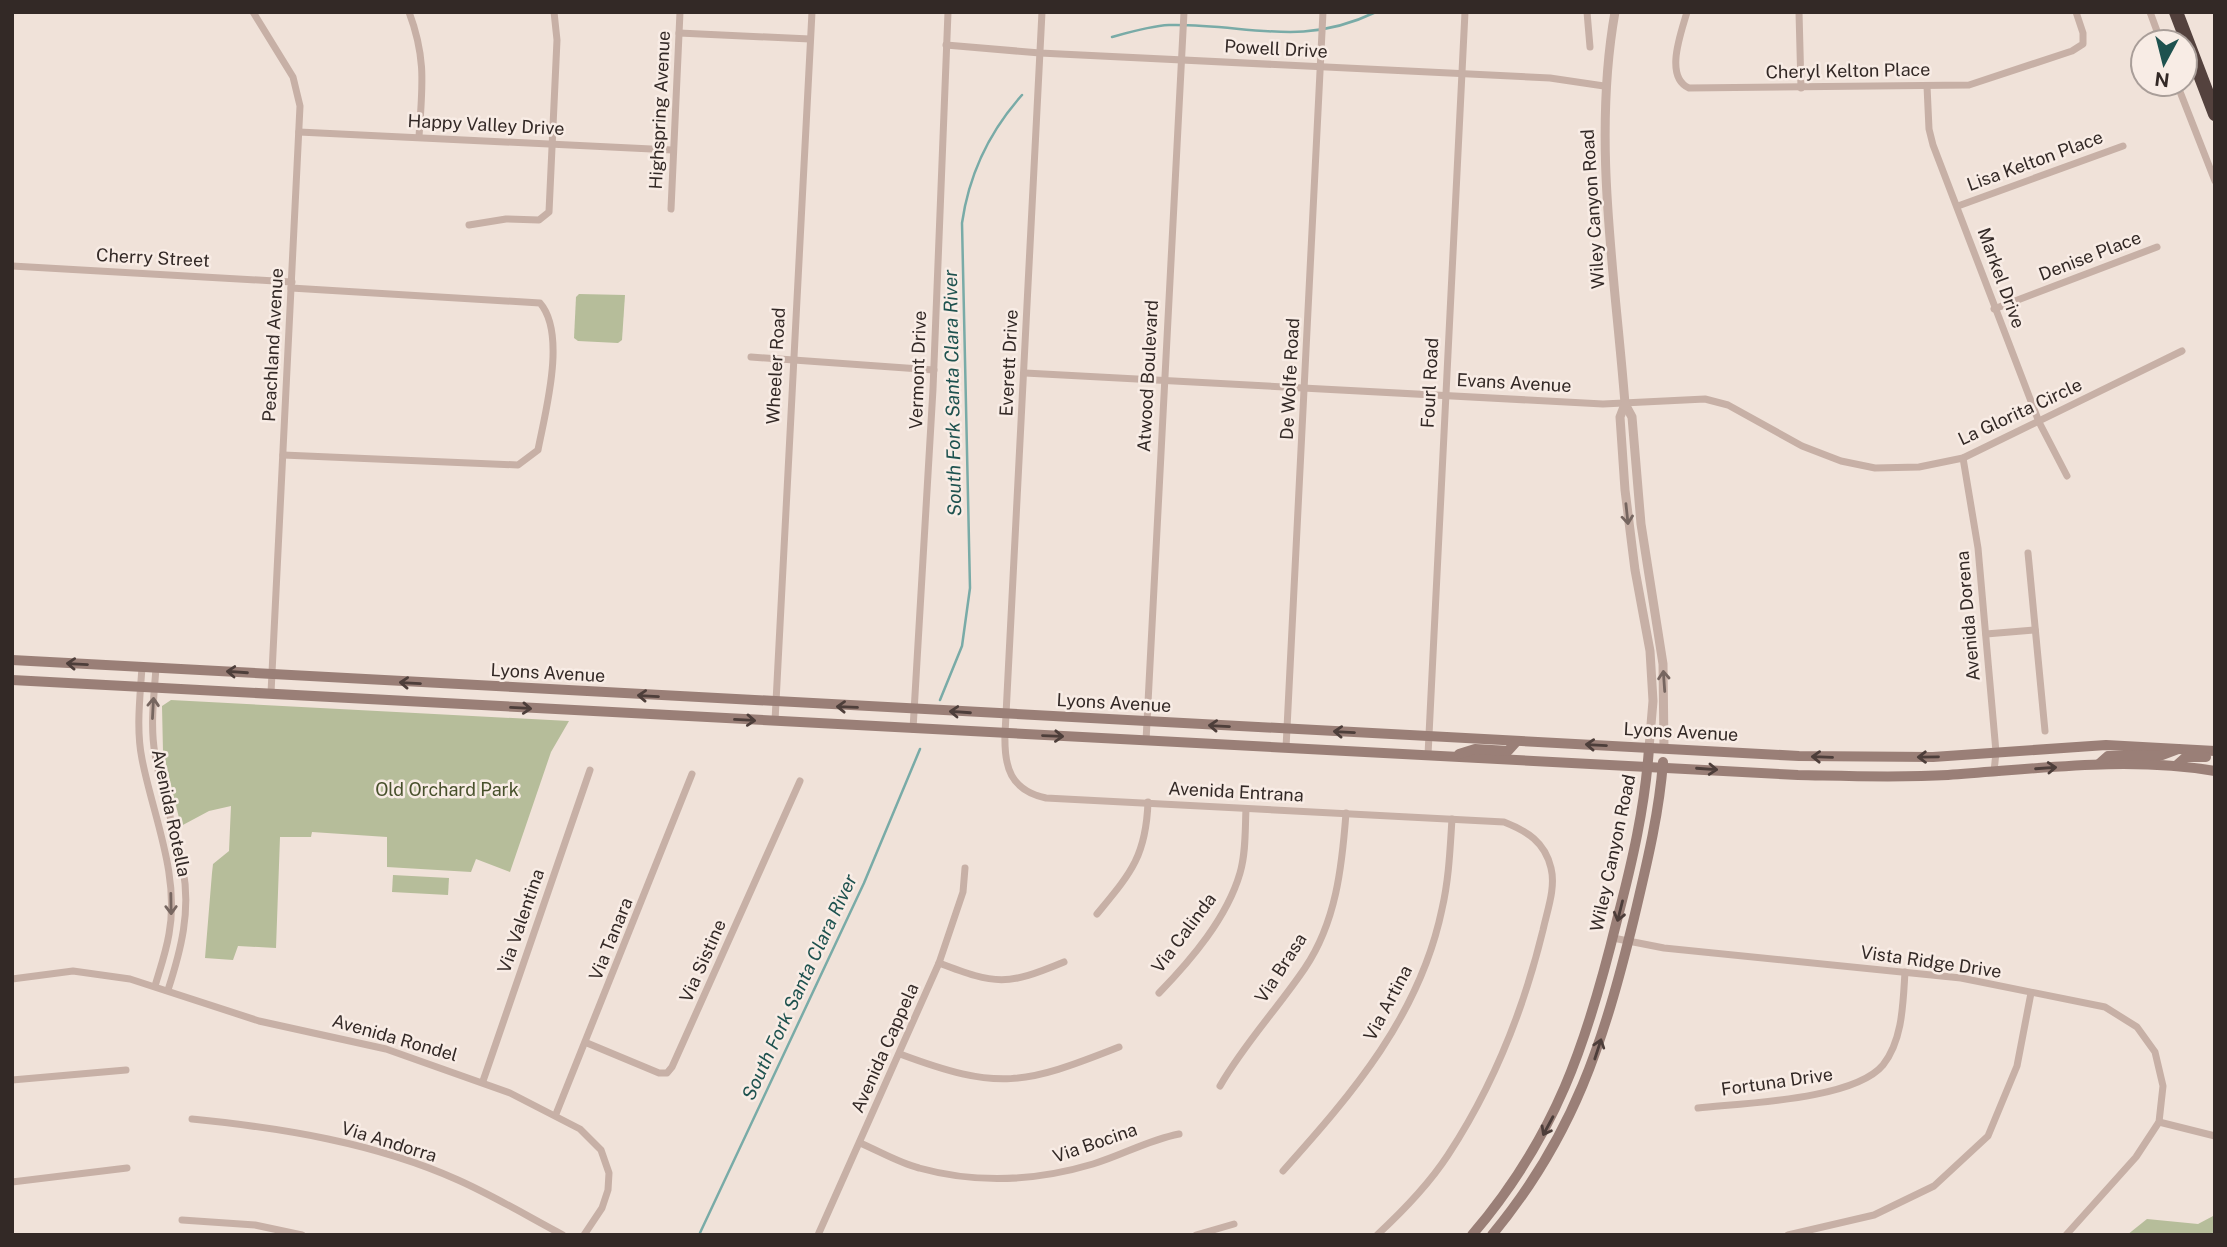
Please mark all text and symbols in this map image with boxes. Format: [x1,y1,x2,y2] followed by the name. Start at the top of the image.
[2129,28,2199,98] north arrow
[645,30,674,190] street label: Highspring Avenue
[1224,35,1328,62] street label: Powell Drive
[1765,59,1931,82] street label: Cheryl Kelton Place
[2153,68,2171,92] text: N
[407,110,565,139] street label: Happy Valley Drive
[1964,126,2106,195] street label: Lisa Kelton Place
[1576,128,1609,290] street label: Wiley Canyon Road
[1974,225,2029,331] street label: Markel Drive
[2036,226,2144,285] street label: Denise Place
[96,244,210,271] street label: Cherry Street
[258,268,287,422] street label: Peachland Avenue
[939,269,965,517] water label: South Fork Santa Clara River
[1133,299,1162,453] street label: Atwood Boulevard
[762,307,789,425] street label: Wheeler Road
[995,309,1022,417] street label: Everett Drive
[905,310,930,430] street label: Vermont Drive
[1276,317,1303,441] street label: De Wolfe Road
[1417,337,1442,429] street label: Fourl Road
[1456,369,1572,396] street label: Evans Avenue
[1954,374,2085,449] street label: La Glorita Circle
[1621,502,1634,524] one-way arrow
[1951,550,1984,682] street label: Avenida Dorena
[66,657,89,670] one-way arrow
[490,659,606,686] street label: Lyons Avenue
[227,665,249,678] one-way arrow
[1657,670,1670,692] one-way arrow
[400,676,422,689] one-way arrow
[637,689,660,702] one-way arrow
[1056,689,1172,716] street label: Lyons Avenue
[147,697,160,720] one-way arrow
[835,700,858,713] one-way arrow
[509,702,532,715] one-way arrow
[949,706,972,719] one-way arrow
[733,713,756,726] one-way arrow
[1623,718,1739,745] street label: Lyons Avenue
[1208,720,1231,733] one-way arrow
[1333,726,1356,739] one-way arrow
[1042,730,1065,743] one-way arrow
[1585,738,1608,751] one-way arrow
[148,747,195,879] street label: Avenida Rotella
[1917,750,1940,764] one-way arrow
[1811,751,1834,764] one-way arrow
[2035,761,2057,774] one-way arrow
[1695,763,1718,776] one-way arrow
[1586,772,1639,933] street label: Wiley Canyon Road
[1168,777,1304,806] street label: Avenida Entrana
[375,779,519,800] park label: Old Orchard Park
[493,866,548,976] street label: Via Valentina
[737,870,861,1103] water label: South Fork Santa Clara River
[1147,889,1220,977] street label: Via Calinda
[164,892,177,915] one-way arrow
[584,894,637,983] street label: Via Tanara
[1613,899,1626,922] one-way arrow
[675,916,730,1005] street label: Via Sistine
[1250,929,1311,1006] street label: Via Brasa
[1859,941,2003,982] street label: Vista Ridge Drive
[1359,961,1416,1044] street label: Via Artina
[847,980,923,1116] street label: Avenida Cappela
[330,1010,460,1065] street label: Avenida Rondel
[1593,1038,1606,1060] one-way arrow
[1720,1063,1834,1100] street label: Fortuna Drive
[1540,1115,1554,1135] one-way arrow
[339,1117,439,1166] street label: Via Andorra
[1050,1118,1140,1167] street label: Via Bocina

